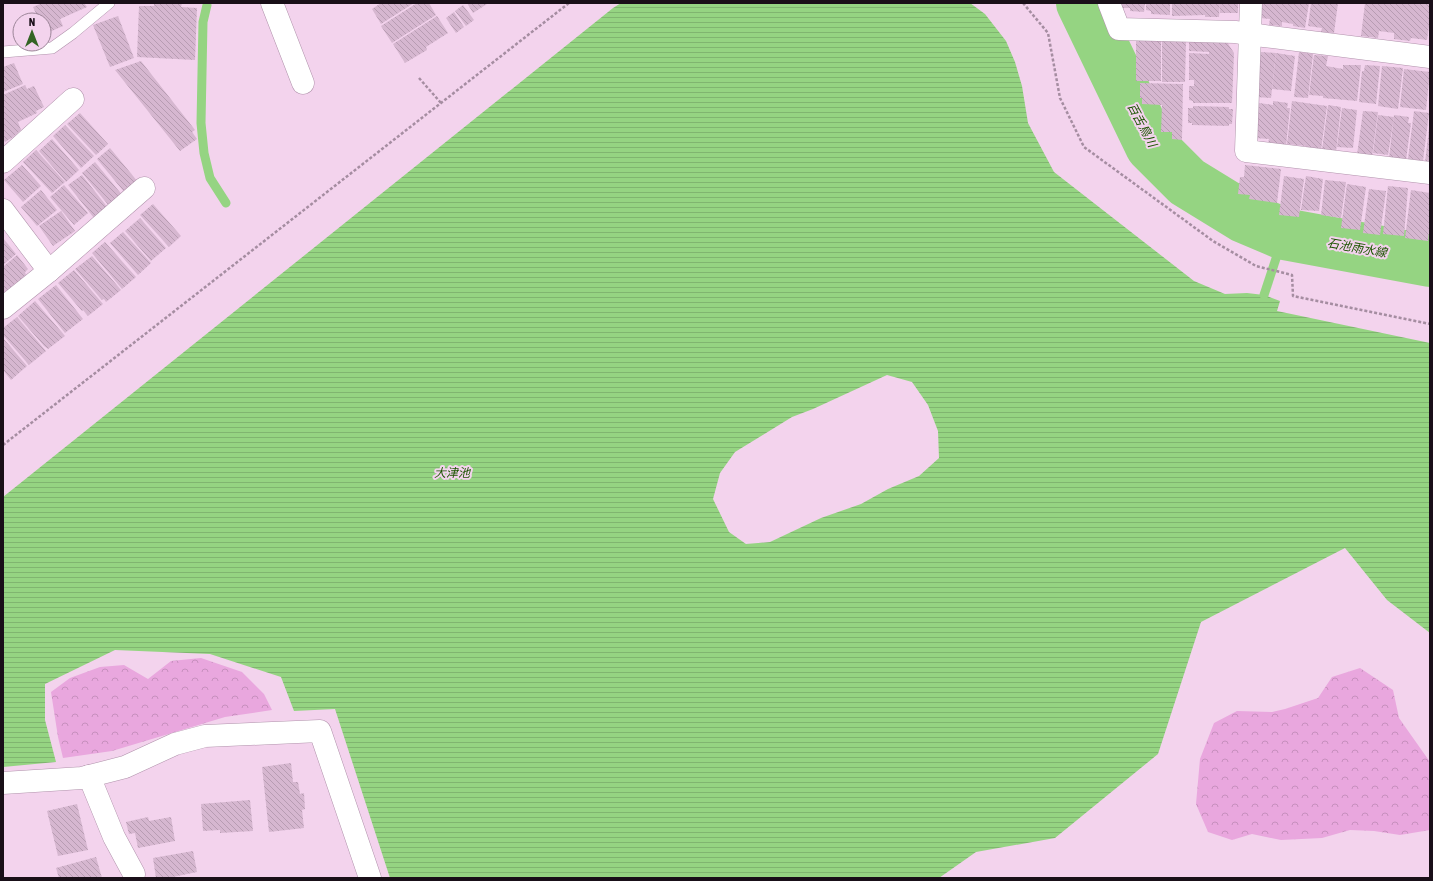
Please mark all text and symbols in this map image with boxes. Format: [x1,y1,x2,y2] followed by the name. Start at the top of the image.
[12,12,52,52] north arrow
[29,16,35,28] text: N
[1125,101,1160,151] water label: 百舌鳥川
[1326,236,1390,260] water label: 石池雨水線
[434,466,471,480] water label: 大津池

